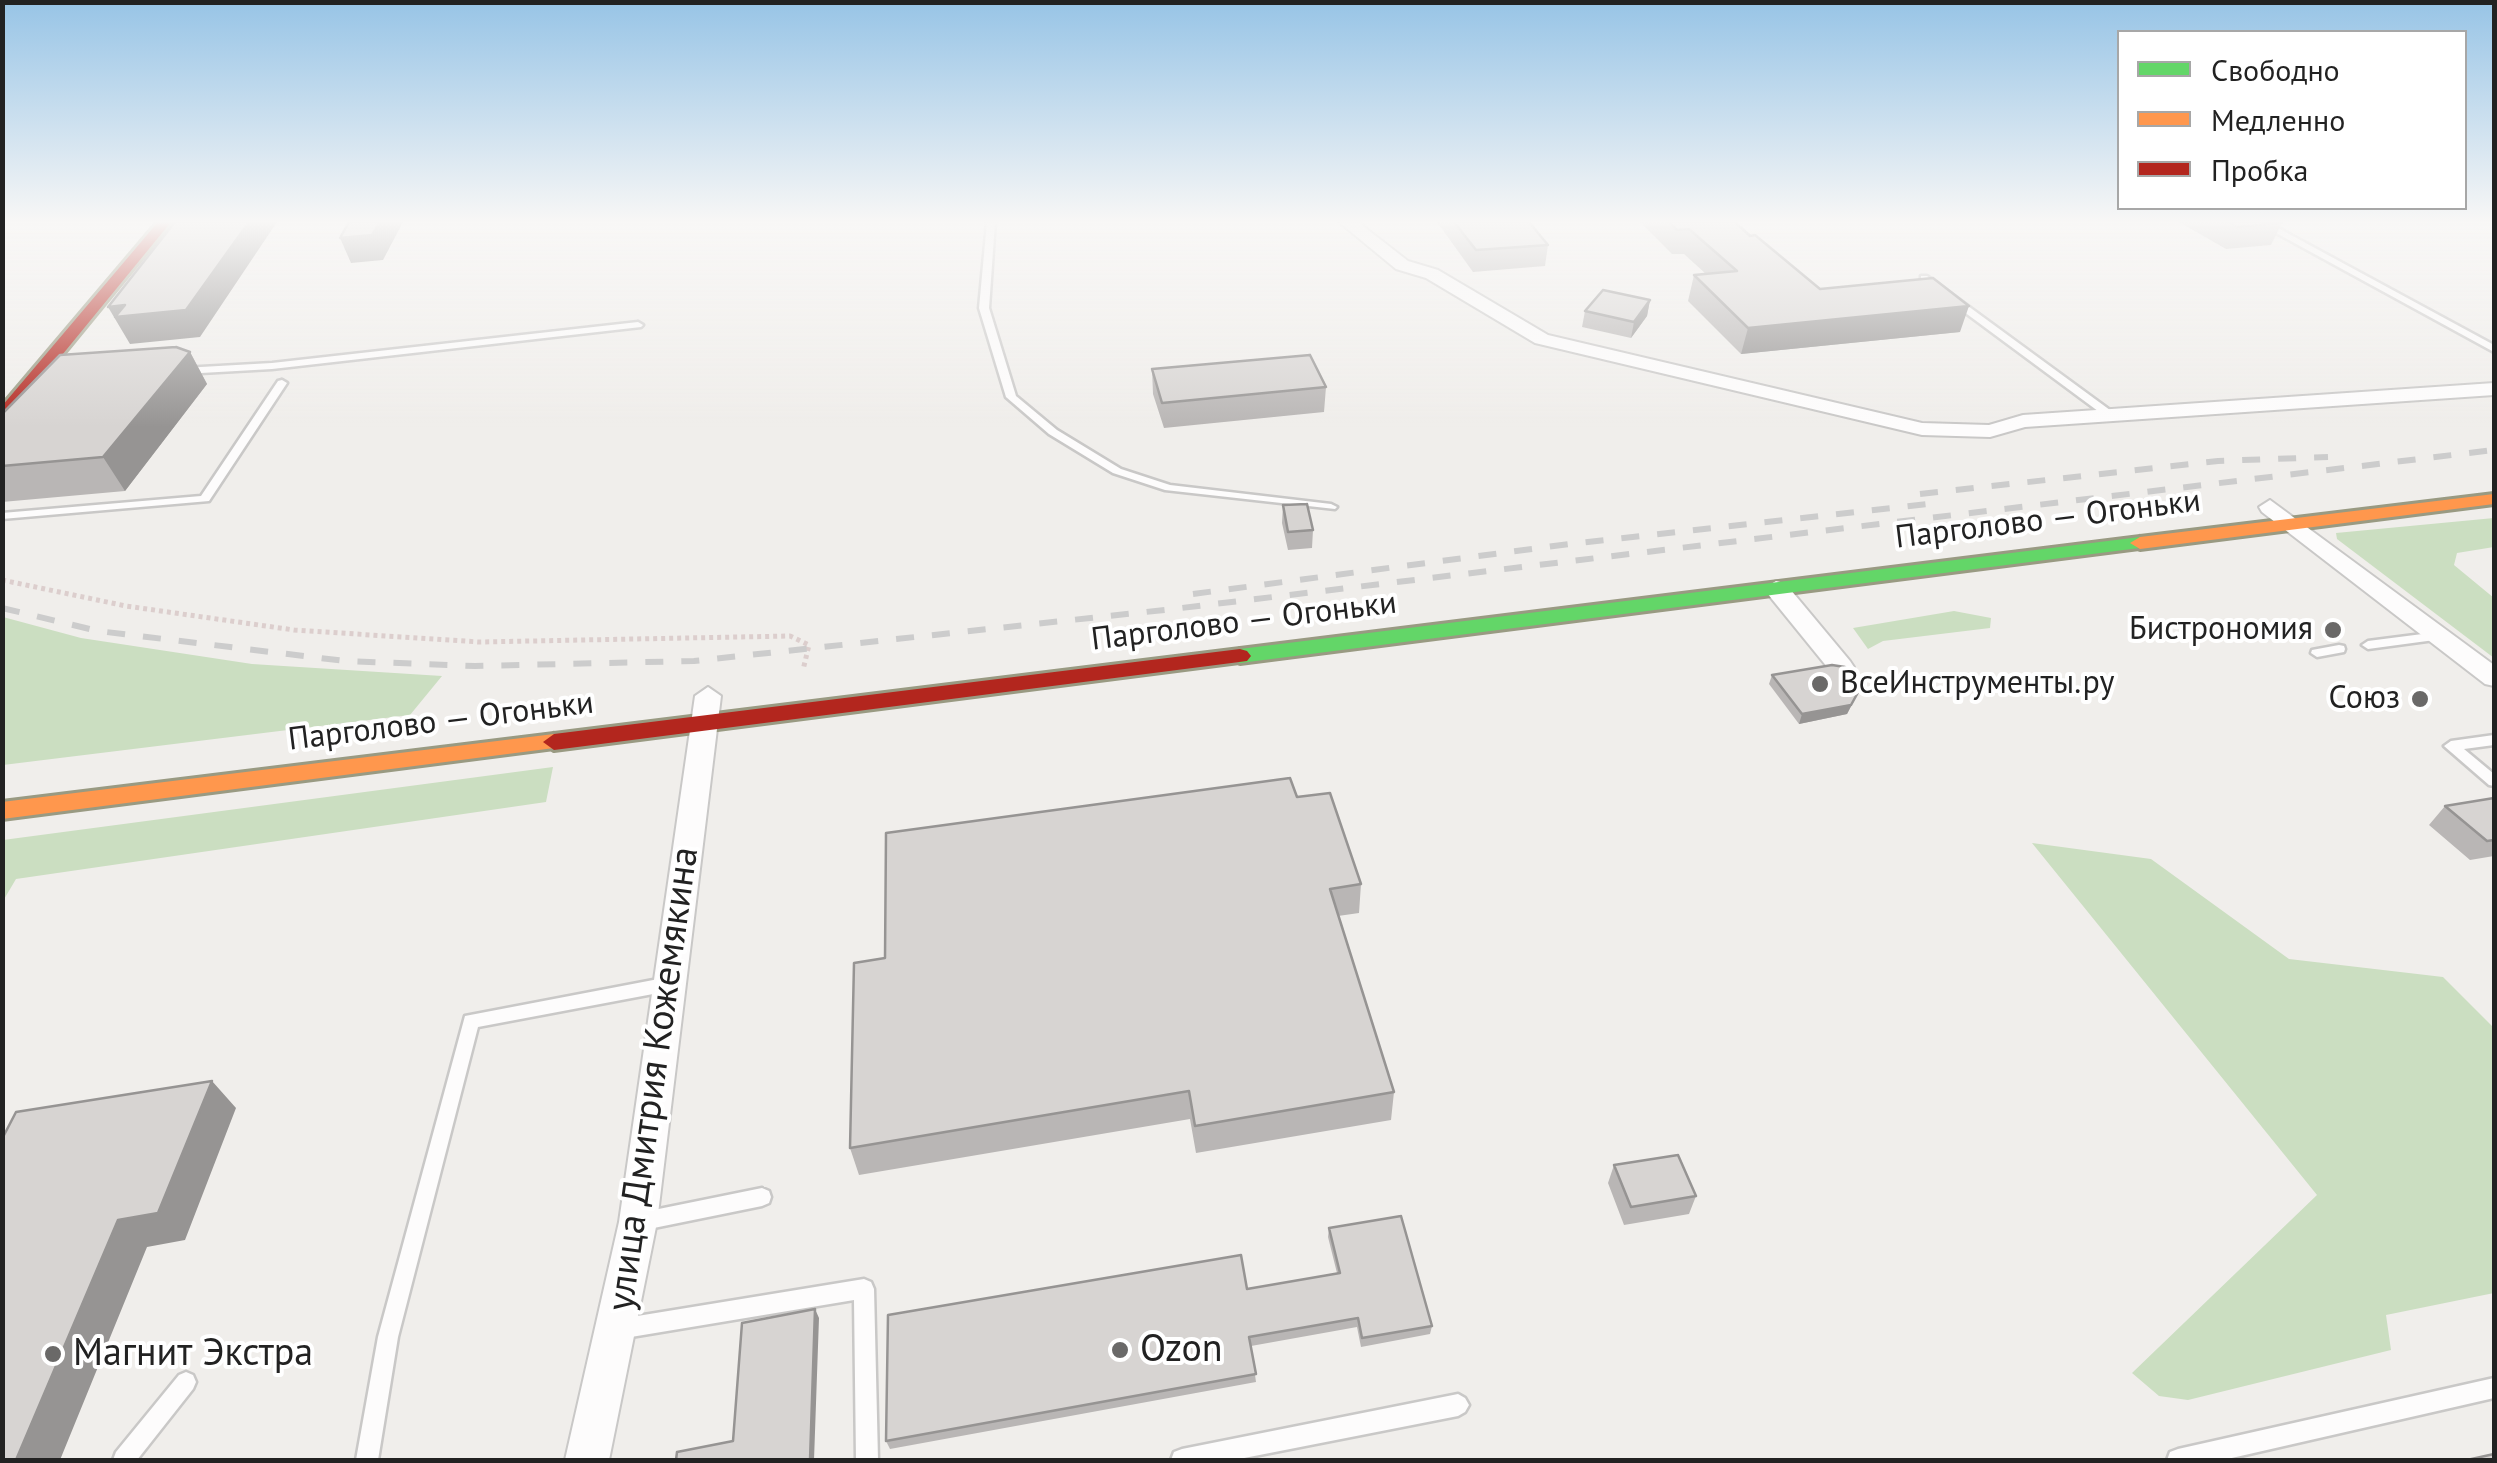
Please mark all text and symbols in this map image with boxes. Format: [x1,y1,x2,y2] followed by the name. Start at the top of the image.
[2117,30,2467,210] legend
[2211,50,2340,89] text: Свободно
[2211,100,2345,139] text: Медленно
[2211,150,2308,189] text: Пробка
[1893,482,2203,558] street label: Парголово — Огоньки
[1089,584,1399,660] street label: Парголово — Огоньки
[2129,611,2313,649] place label: Бистрономия
[2322,619,2344,641] marker: Бистрономия
[1840,665,2114,703] place label: ВсеИнструменты.ру
[1809,673,1831,695] marker: ВсеИнструменты.ру
[2329,680,2400,718] place label: Союз
[286,684,596,760] street label: Парголово — Огоньки
[2409,688,2431,710] marker: Союз
[599,844,709,1314] street label: улица Дмитрия Кожемякина
[1140,1327,1223,1373] place label: Ozon
[73,1331,313,1377] place label: Магнит Экстра
[1109,1339,1131,1361] marker: Ozon
[42,1343,64,1365] marker: Магнит Экстра

